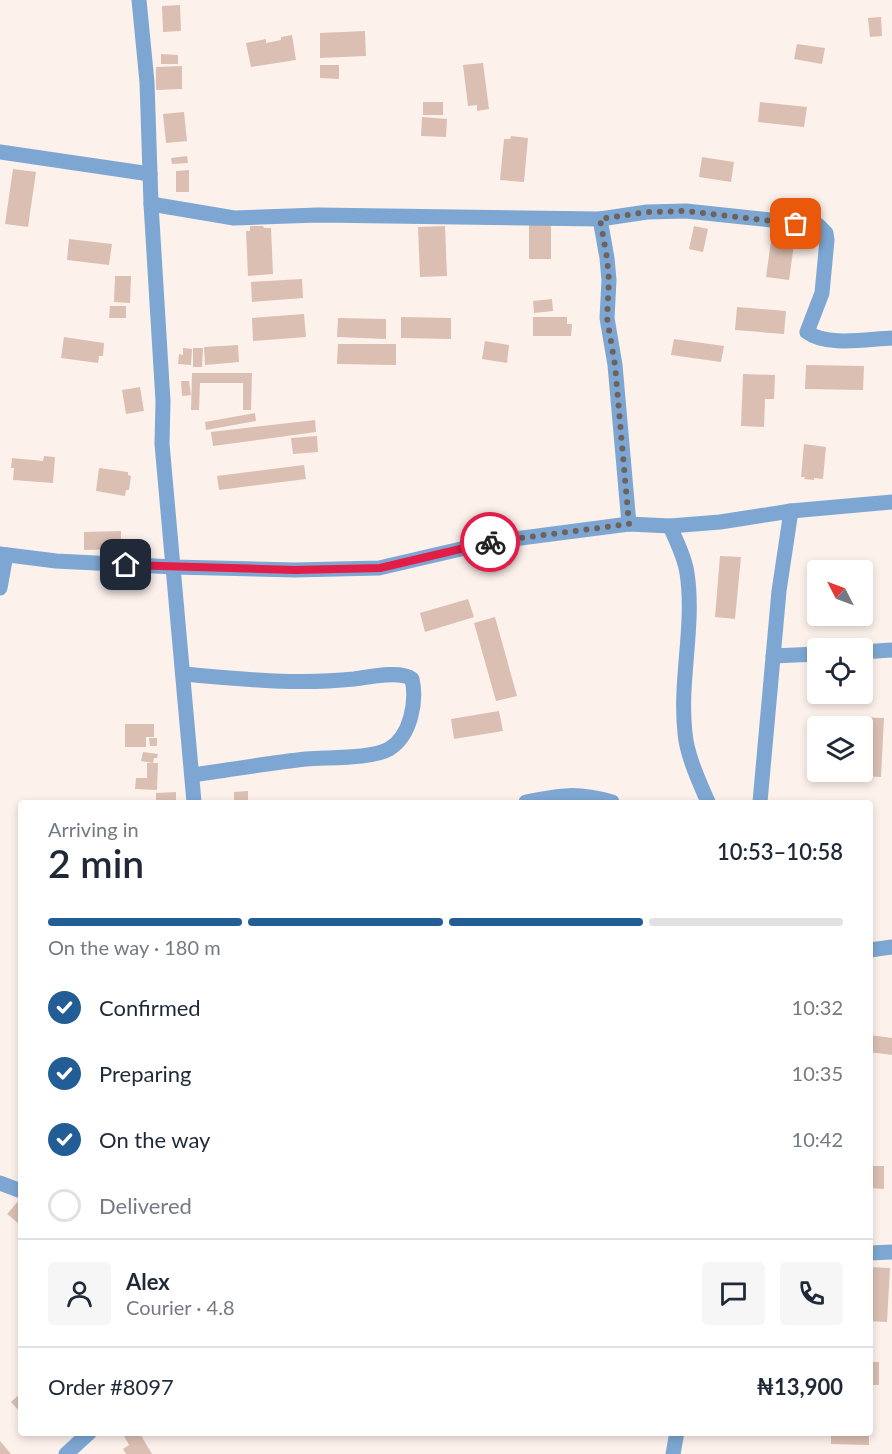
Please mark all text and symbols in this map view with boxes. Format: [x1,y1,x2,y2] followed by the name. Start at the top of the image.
[770,198,821,249] pin
[779,207,812,240] icon: bag
[460,512,520,572] courier
[474,526,507,559] icon: bike
[100,539,151,590] pin
[109,548,142,581] icon: home
[807,560,873,626] north arrow
[807,560,873,782] map controls
[807,638,873,704] button: locate
[807,716,873,782] button: layers
[48,817,139,841] text: Arriving in
[717,838,843,865] text: 10:53–10:58
[48,840,144,886] text: 2 min
[48,935,221,959] text: On the way · 180 m
[48,991,81,1024] icon: check
[99,994,201,1021] text: Confirmed
[792,995,843,1019] text: 10:32
[48,1057,81,1090] icon: check
[99,1060,191,1087] text: Preparing
[792,1061,843,1085] text: 10:35
[48,1123,81,1156] icon: check
[99,1126,210,1153] text: On the way
[792,1127,843,1151] text: 10:42
[99,1192,192,1219] text: Delivered
[48,1262,111,1325] button: person
[702,1262,765,1325] button: chat
[780,1262,843,1325] button: phone
[126,1268,170,1295] text: Alex
[126,1295,235,1319] text: Courier · 4.8
[48,1373,174,1400] text: Order #8097
[756,1373,843,1400] text: ₦13,900

